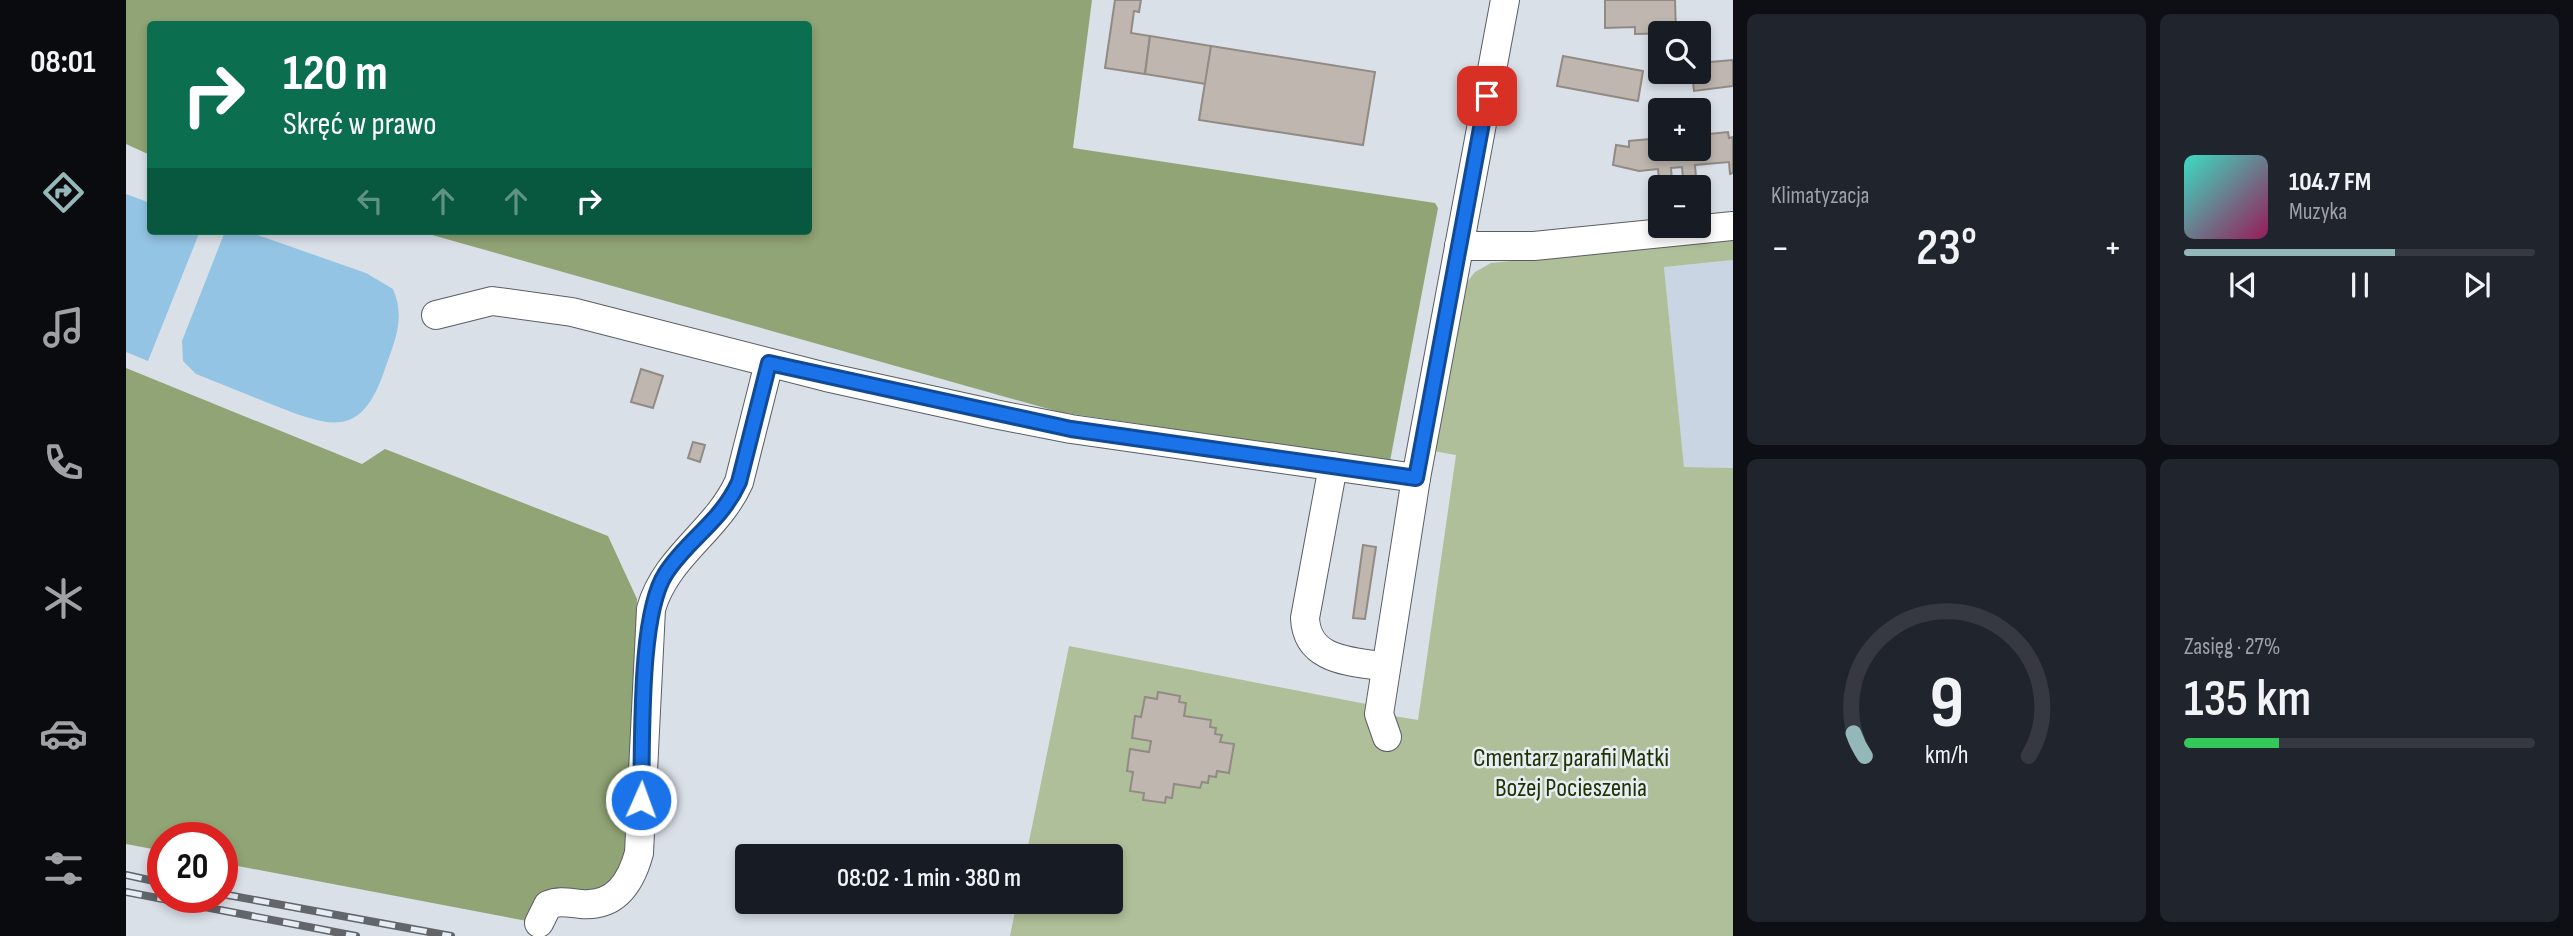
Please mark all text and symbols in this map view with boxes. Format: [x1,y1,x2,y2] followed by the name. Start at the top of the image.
[1648,21,1711,238] map controls
[1648,21,1711,84] button: search
[30,43,96,82] text: 08:01
[283,45,388,104] text: 120 m
[168,49,259,140] icon: right
[1457,66,1517,126] pin
[1468,77,1506,115] icon: arrive
[1648,98,1711,161] button: +
[283,105,437,144] text: Skręć w prawo
[2289,167,2371,198] text: 104.7 FM
[39,168,88,217] icon: directions
[1648,175,1711,238] button: −
[351,182,389,220] icon: left
[424,182,462,220] icon: ahead
[497,182,535,220] icon: ahead
[570,182,608,220] icon: right
[1771,182,1869,210] text: Klimatyzacja
[2289,198,2347,226] text: Muzyka
[1916,217,1977,280] text: 23°
[1771,226,1790,271] text: −
[2103,226,2122,271] text: +
[2224,266,2262,304] icon: previous
[2341,266,2379,304] icon: pause
[2458,266,2496,304] icon: next
[39,303,88,352] icon: music
[39,438,88,487] icon: phone
[39,574,88,623] icon: climate
[2184,633,2280,661] text: Zasięg · 27%
[1929,661,1964,749] text: 9
[2184,668,2311,731] text: 135 km
[39,709,88,758] icon: car
[1925,740,1968,771] text: km/h
[1473,743,1669,804] park label: Cmentarz parafii Matki Bożej Pocieszenia
[604,763,678,837] position arrow
[147,822,238,913] speed limit sign: 20
[39,844,88,893] icon: filters
[837,863,1021,894] text: 08:02 · 1 min · 380 m

